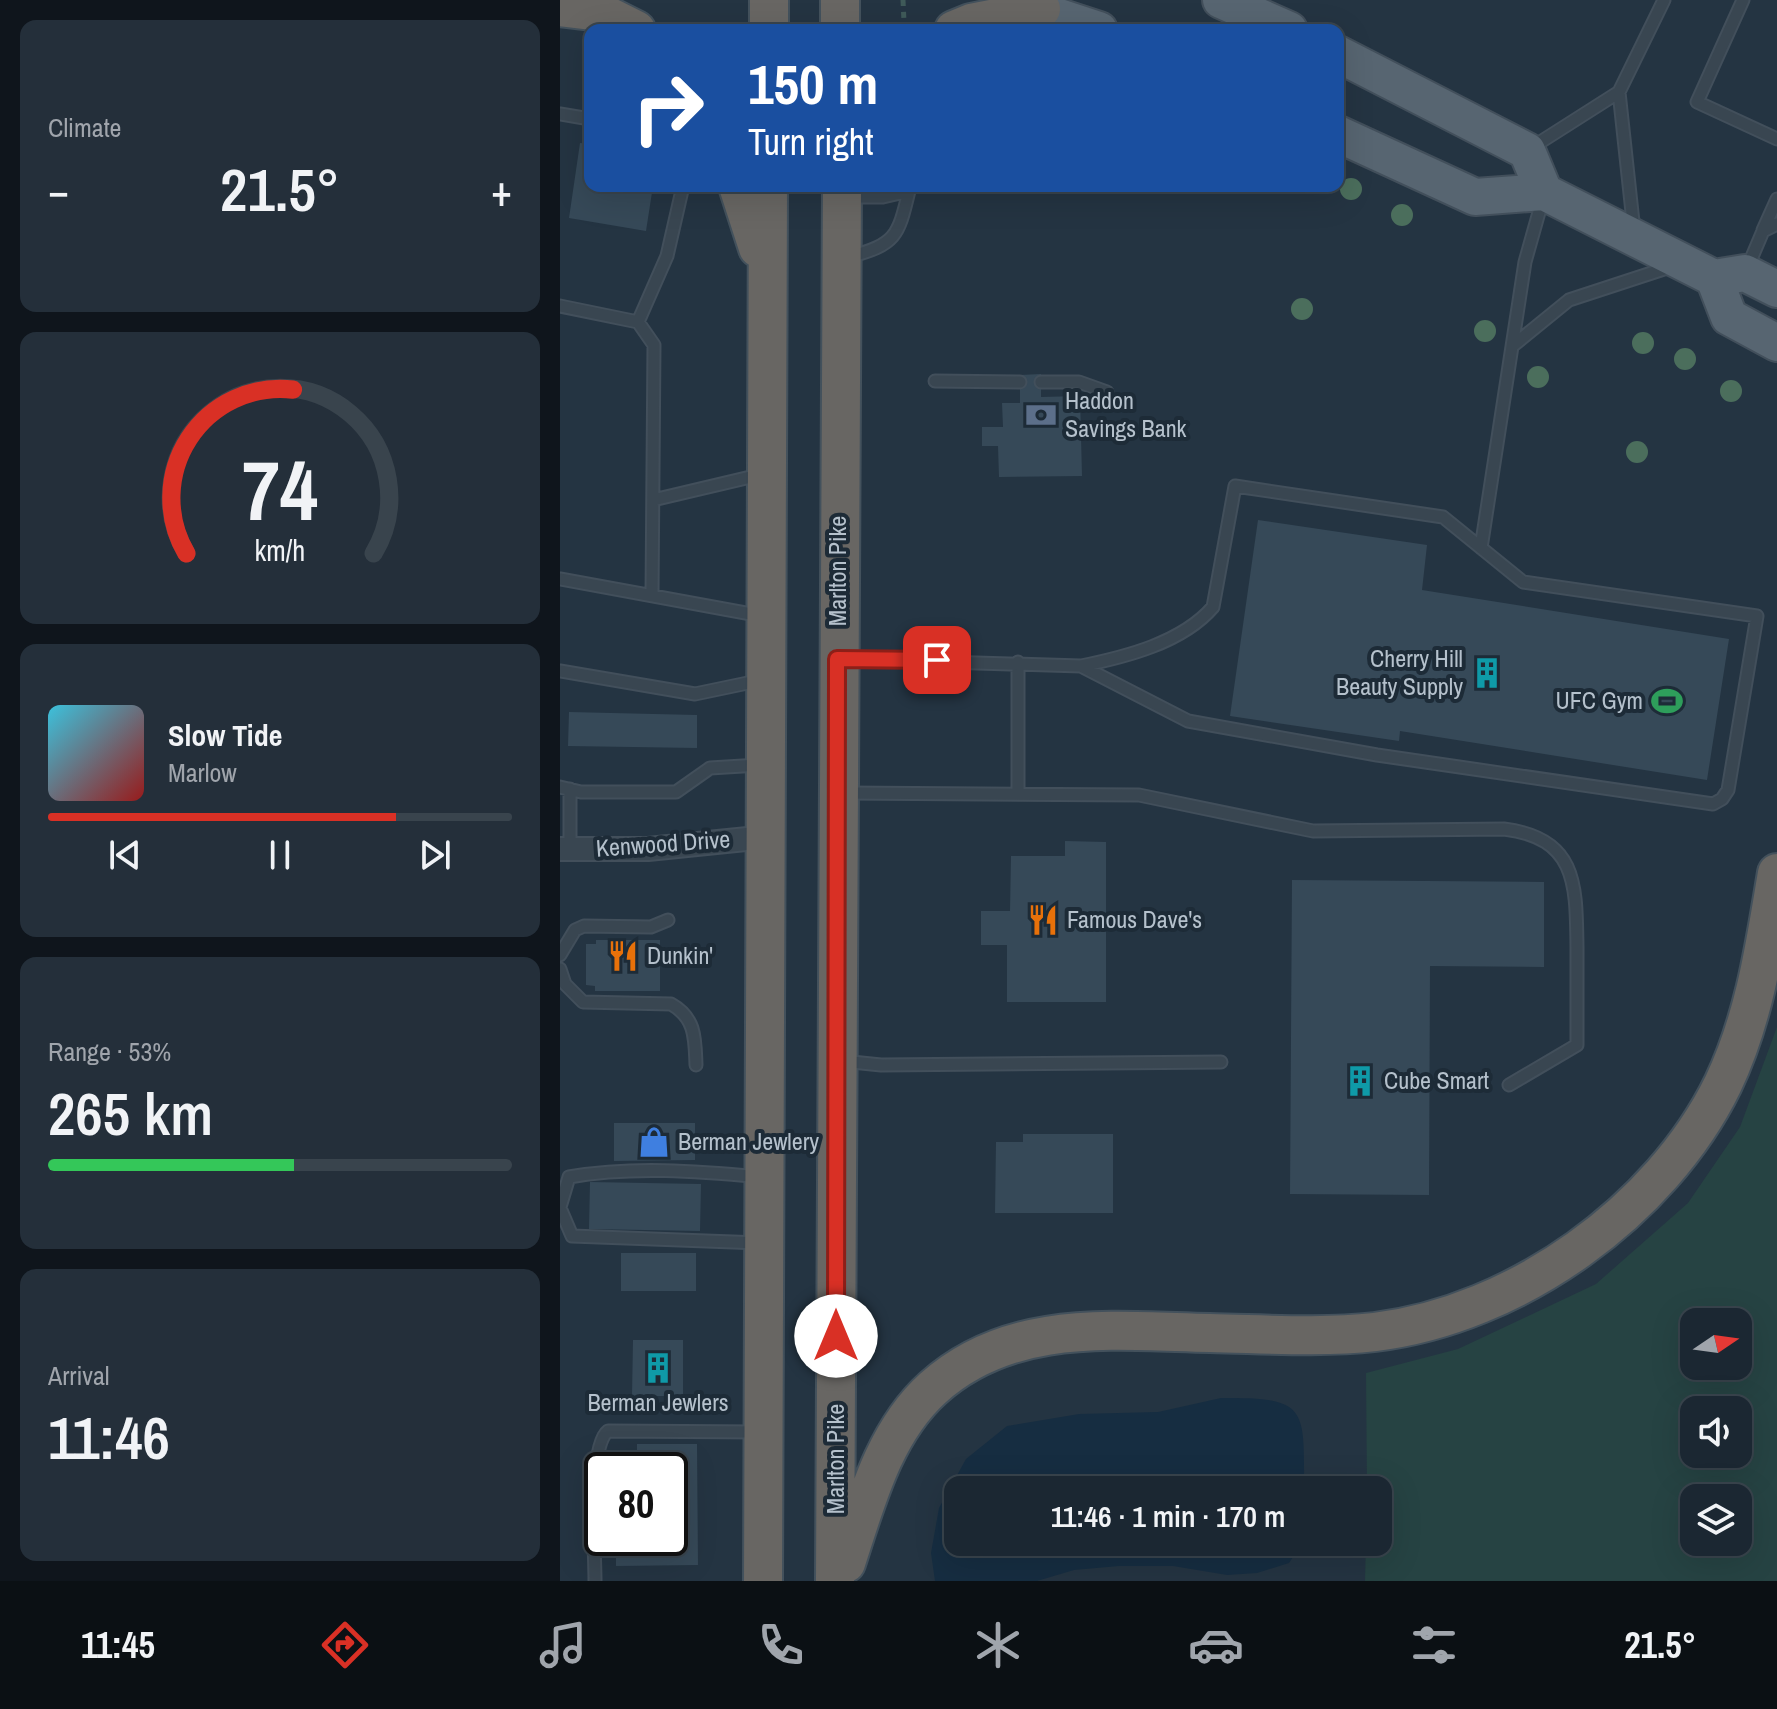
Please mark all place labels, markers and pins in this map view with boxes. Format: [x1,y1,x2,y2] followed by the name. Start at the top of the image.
[1065,384,1187,444] place label: Haddon Savings Bank
[1024,398,1058,432] bank icon: Haddon Savings Bank
[903,626,971,694] pin
[1336,642,1463,702] place label: Cherry Hill Beauty Supply
[1470,656,1504,690] building icon: Cherry Hill Beauty Supply
[1556,684,1643,716] place label: UFC Gym
[1650,684,1684,718] sports icon: UFC Gym
[1026,903,1060,937] restaurant icon: Famous Dave's
[1067,903,1202,935] place label: Famous Dave's
[606,939,640,973] restaurant icon: Dunkin'
[647,939,713,971] place label: Dunkin'
[1343,1064,1377,1098] building icon: Cube Smart
[1384,1064,1490,1096] place label: Cube Smart
[637,1125,671,1159] shop icon: Berman Jewlery
[678,1125,819,1157] place label: Berman Jewlery
[641,1351,675,1385] building icon: Berman Jewlers
[587,1386,729,1418] place label: Berman Jewlers

